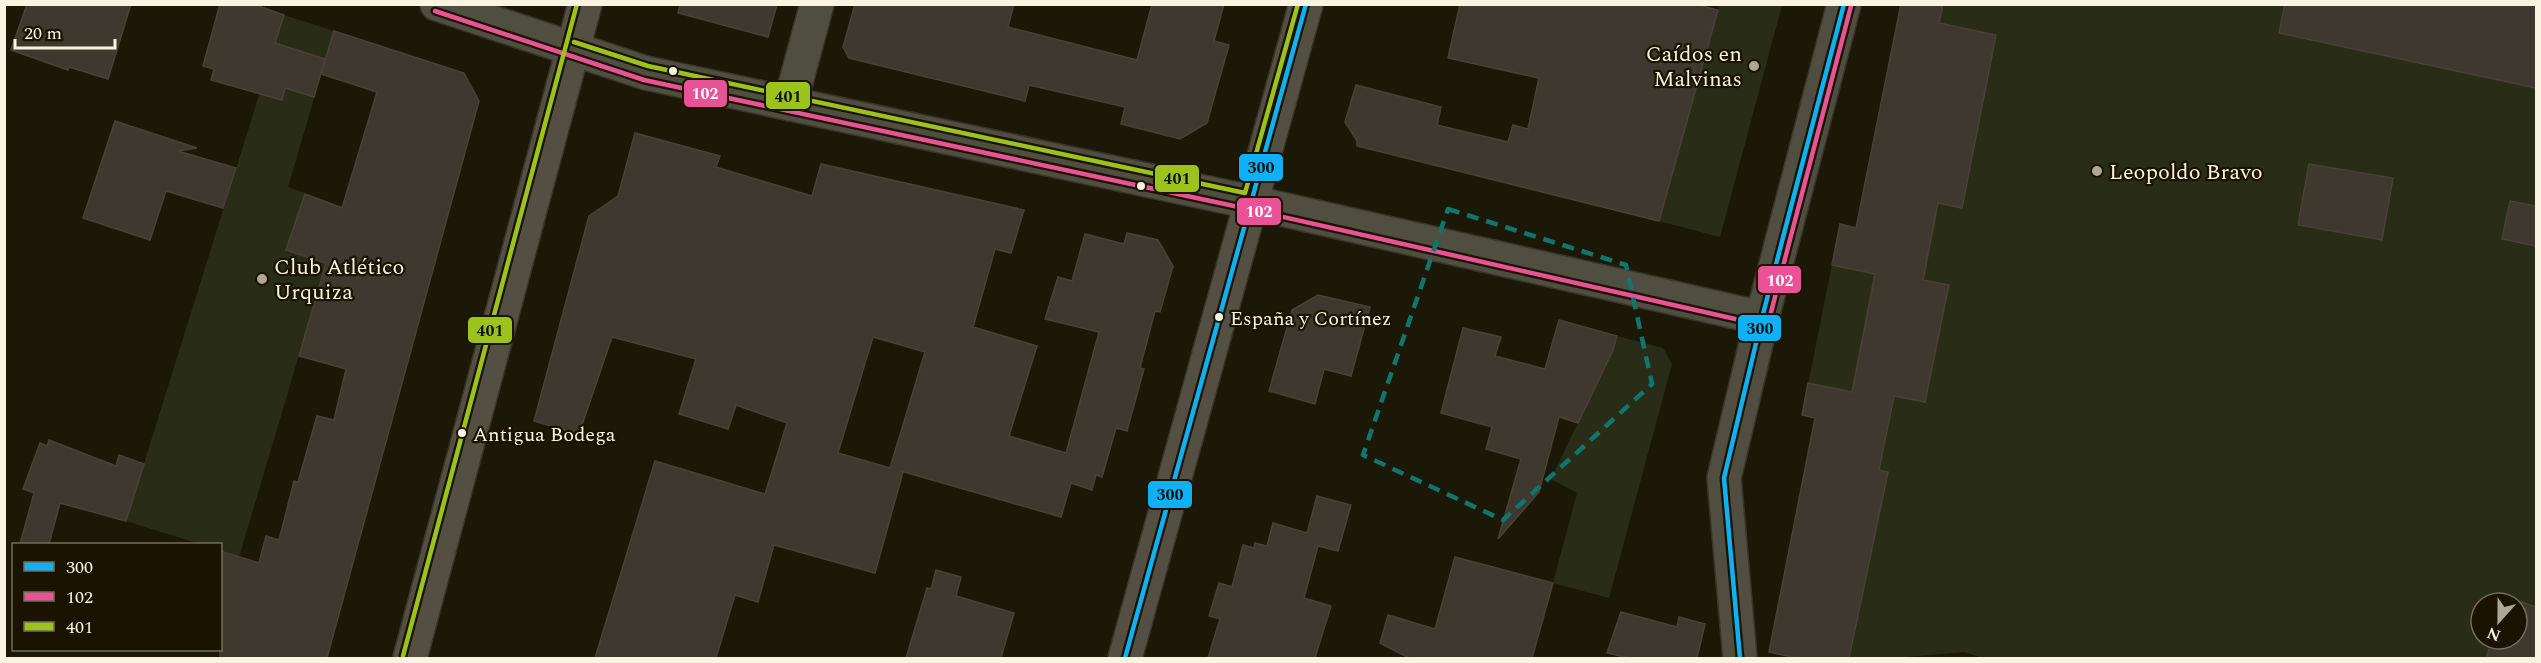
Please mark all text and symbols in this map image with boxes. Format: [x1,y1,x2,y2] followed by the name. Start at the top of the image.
[15,12,116,50] scale bar
[24,20,62,47] text: 20 m
[1646,38,1742,96] place label: Caídos en Malvinas
[1747,59,1761,73] marker: Caídos en Malvinas
[667,65,679,77] unlabelled marker
[683,79,728,108] line badge: 102
[765,81,811,110] line badge: 401
[692,82,718,106] text: 102
[775,85,801,109] text: 401
[1238,153,1284,182] line badge: 300
[1248,156,1274,180] text: 300
[2109,156,2263,189] place label: Leopoldo Bravo
[1154,164,1200,193] line badge: 401
[2090,164,2104,178] marker: Leopoldo Bravo
[1164,167,1190,191] text: 401
[1135,180,1147,192] unlabelled marker
[1236,197,1282,226] line badge: 102
[1246,200,1272,224] text: 102
[274,251,404,309] place label: Club Atlético Urquiza
[1757,265,1802,294] line badge: 102
[1767,269,1793,293] text: 102
[255,272,269,286] marker: Club Atlético Urquiza
[1230,304,1391,334] place label: España y Cortínez
[1213,311,1225,323] marker: España y Cortínez
[1737,314,1782,342] line badge: 300
[467,316,513,344] line badge: 401
[1747,317,1773,341] text: 300
[477,319,503,343] text: 401
[473,420,616,450] place label: Antigua Bodega
[456,427,468,439] marker: Antigua Bodega
[1147,480,1193,509] line badge: 300
[1157,483,1183,507] text: 300
[12,543,222,651] legend
[66,554,93,581] text: 300
[66,584,93,611] text: 102
[2469,591,2529,651] north arrow
[66,614,93,641] text: 401
[2484,621,2504,648] text: N

